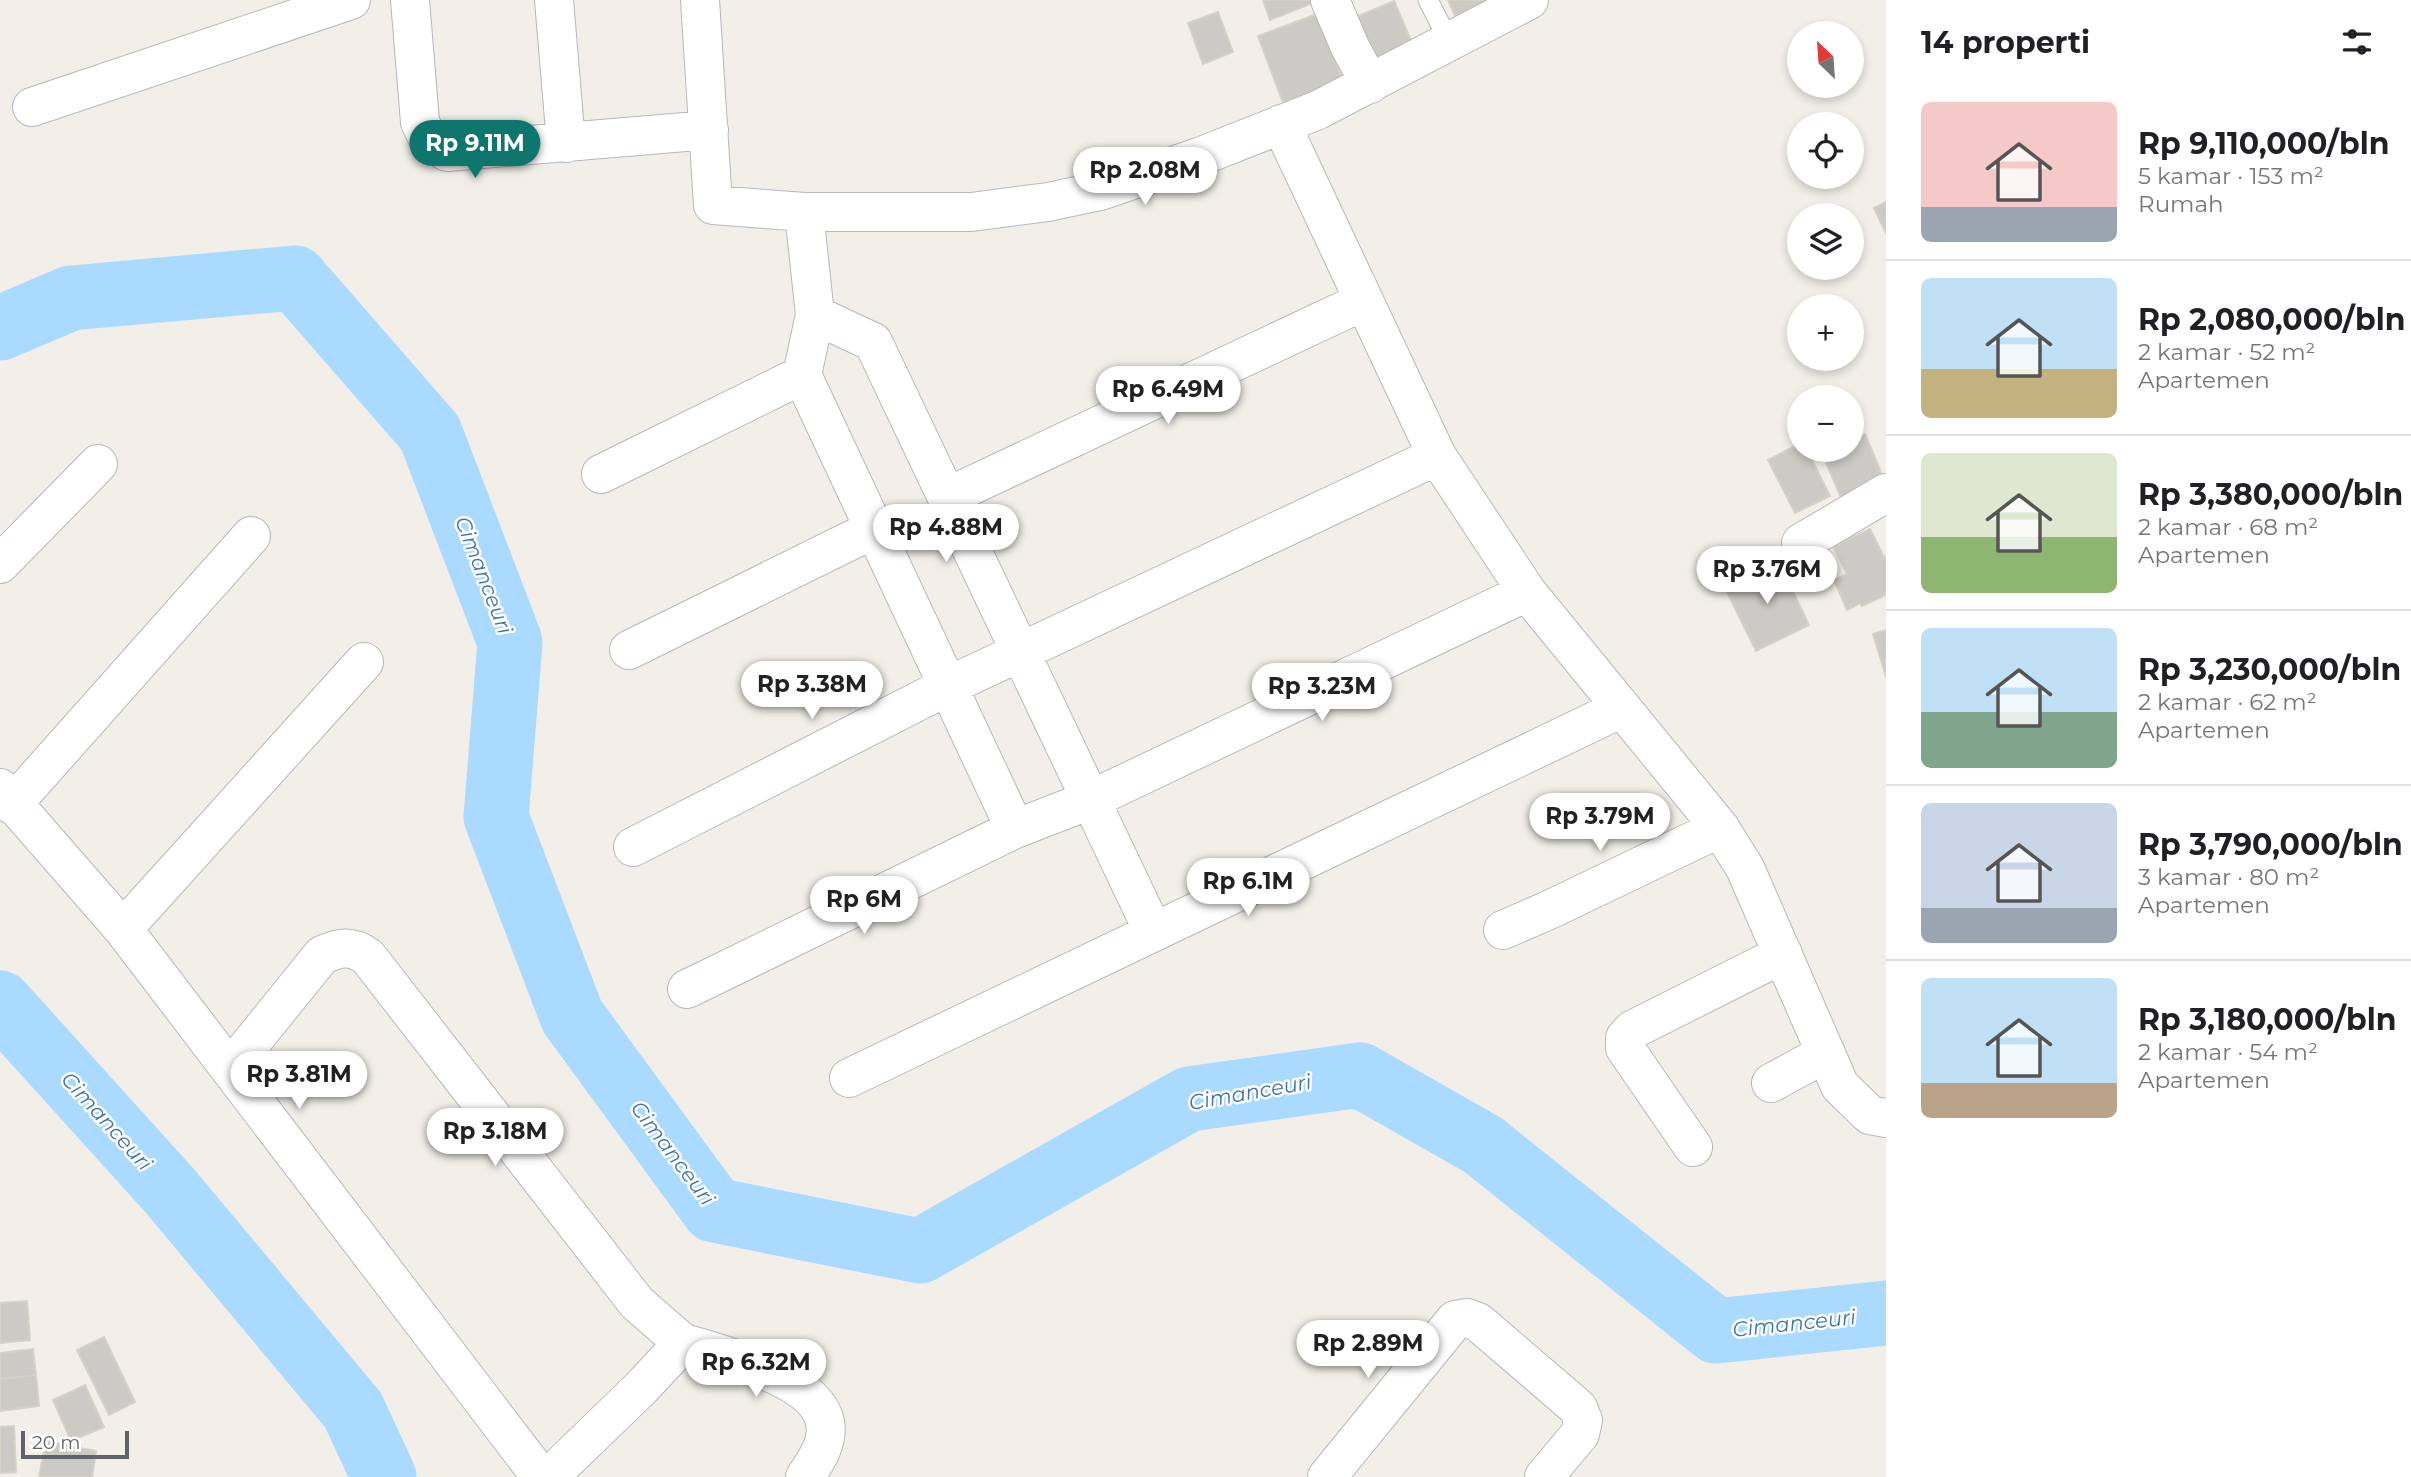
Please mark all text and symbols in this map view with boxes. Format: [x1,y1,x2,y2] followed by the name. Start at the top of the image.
[1787,21,1864,98] north arrow
[1787,21,1864,462] map controls
[2338,23,2376,61] icon: filters
[1921,24,2090,61] text: 14 properti
[1787,112,1864,189] button: locate
[403,120,547,180] pin: Rp 9.11M
[2138,125,2389,162] text: Rp 9,110,000/bln
[425,129,525,157] text: Rp 9.11M
[1977,130,2061,214] icon: home
[1073,148,1217,207] pin: Rp 2.08M
[1089,156,1201,184] text: Rp 2.08M
[2138,162,2324,190] text: 5 kamar · 153 m²
[2138,190,2224,218] text: Rumah
[1787,203,1864,280] button: layers
[1787,294,1864,371] button: +
[2138,301,2405,338] text: Rp 2,080,000/bln
[1977,306,2061,390] icon: home
[2138,338,2316,366] text: 2 kamar · 52 m²
[1096,366,1240,426] pin: Rp 6.49M
[2138,366,2270,394] text: Apartemen
[1112,375,1224,403] text: Rp 6.49M
[1787,385,1864,462] button: −
[2138,476,2403,513] text: Rp 3,380,000/bln
[1977,481,2061,565] icon: home
[874,504,1018,564] pin: Rp 4.88M
[450,513,518,638] water label: Cimanceuri
[889,513,1003,541] text: Rp 4.88M
[2138,513,2318,541] text: 2 kamar · 68 m²
[2138,541,2270,569] text: Apartemen
[1695,546,1839,606] pin: Rp 3.76M
[1713,555,1821,583] text: Rp 3.76M
[2138,651,2401,688] text: Rp 3,230,000/bln
[1977,656,2061,740] icon: home
[740,662,884,721] pin: Rp 3.38M
[1250,664,1394,723] pin: Rp 3.23M
[757,670,867,698] text: Rp 3.38M
[1268,672,1376,700] text: Rp 3.23M
[2138,688,2317,716] text: 2 kamar · 62 m²
[2138,716,2270,744] text: Apartemen
[1528,794,1672,853] pin: Rp 3.79M
[1545,802,1655,830] text: Rp 3.79M
[2138,826,2403,863] text: Rp 3,790,000/bln
[1977,831,2061,915] icon: home
[1183,858,1313,918] pin: Rp 6.1M
[2138,863,2319,891] text: 3 kamar · 80 m²
[1203,867,1293,895] text: Rp 6.1M
[815,876,913,936] pin: Rp 6M
[826,885,902,913] text: Rp 6M
[2138,891,2270,919] text: Apartemen
[2138,1001,2397,1038] text: Rp 3,180,000/bln
[1977,1006,2061,1090] icon: home
[2138,1038,2318,1066] text: 2 kamar · 54 m²
[227,1052,371,1111] pin: Rp 3.81M
[246,1060,352,1088] text: Rp 3.81M
[2138,1066,2270,1094] text: Apartemen
[56,1067,158,1176] water label: Cimanceuri
[1187,1069,1313,1115] water label: Cimanceuri
[626,1096,720,1210] water label: Cimanceuri
[423,1108,567,1168] pin: Rp 3.18M
[443,1117,547,1145] text: Rp 3.18M
[1731,1304,1857,1342] water label: Cimanceuri
[1296,1320,1440,1380] pin: Rp 2.89M
[1312,1329,1424,1357] text: Rp 2.89M
[684,1340,828,1399] pin: Rp 6.32M
[701,1348,811,1376] text: Rp 6.32M
[21,1428,130,1460] scale bar
[32,1431,80,1454] text: 20 m

